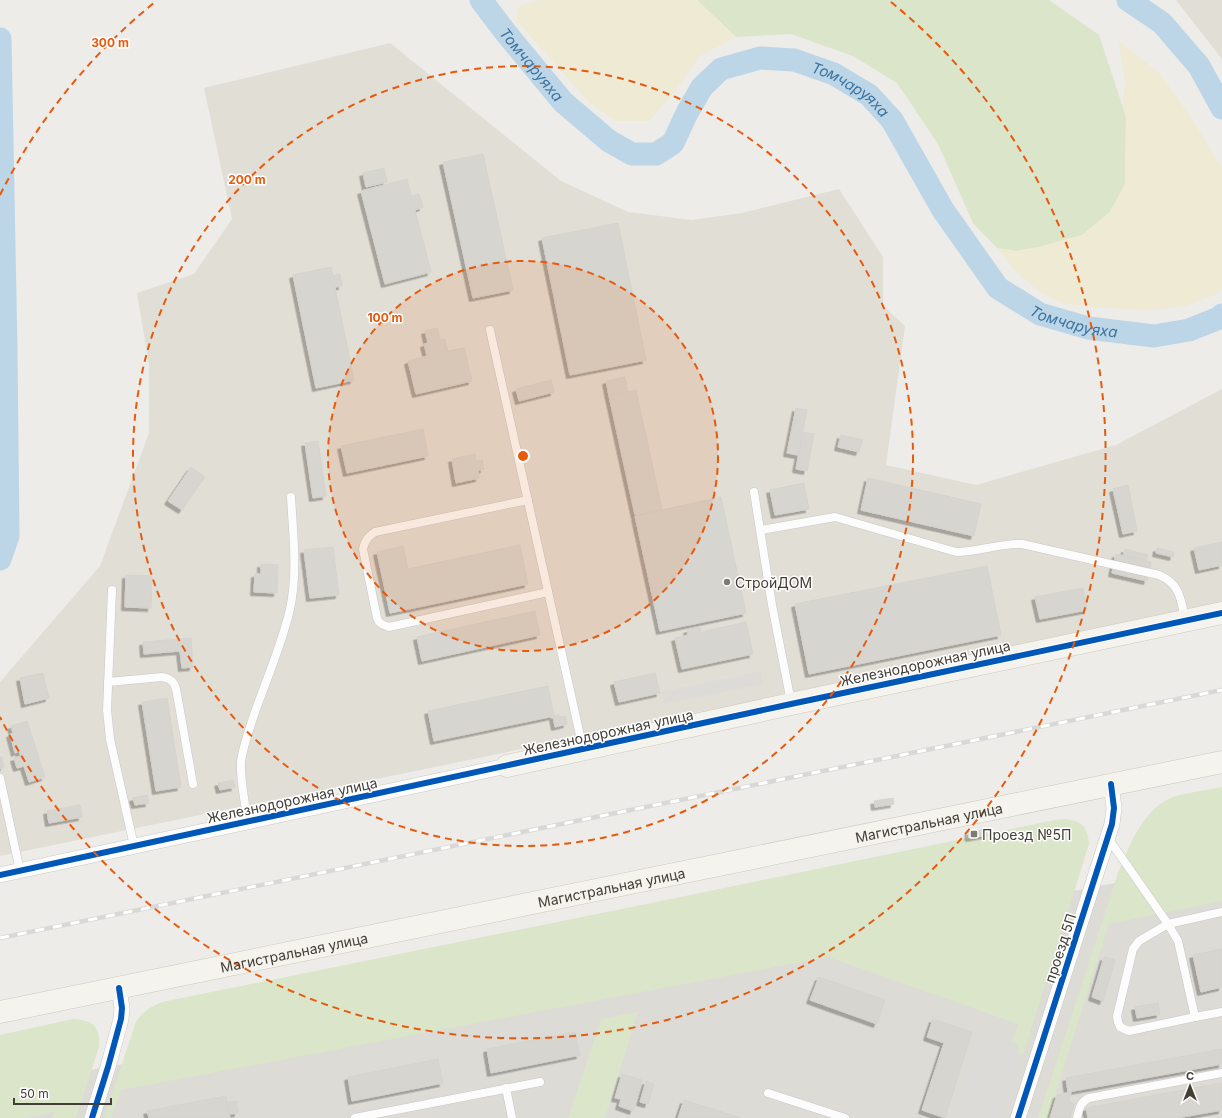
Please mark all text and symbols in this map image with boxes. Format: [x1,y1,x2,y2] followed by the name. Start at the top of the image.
[496,24,568,105] water label: Томчаруяха
[91,35,129,50] text: 300 m
[809,57,894,121] water label: Томчаруяха
[228,172,266,187] text: 200 m
[1026,301,1119,341] water label: Томчаруяха
[367,310,403,325] text: 100 m
[516,449,530,463] centre of rings
[735,574,812,591] place label: СтройДОМ
[722,577,732,587] marker: СтройДОМ
[838,637,1012,689] street label: Железнодорожная улица
[521,706,695,758] street label: Железнодорожная улица
[205,774,379,826] street label: Железнодорожная улица
[854,799,1004,845] street label: Магистральная улица
[982,826,1071,843] place label: Проезд №5П
[969,829,979,839] marker: Проезд №5П
[536,864,687,910] street label: Магистральная улица
[1041,911,1079,985] street label: проезд 5П
[219,929,369,975] street label: Магистральная улица
[1170,1066,1210,1106] north arrow
[1186,1069,1194,1083] text: С
[14,1080,111,1106] scale bar
[20,1086,49,1101] text: 50 m

